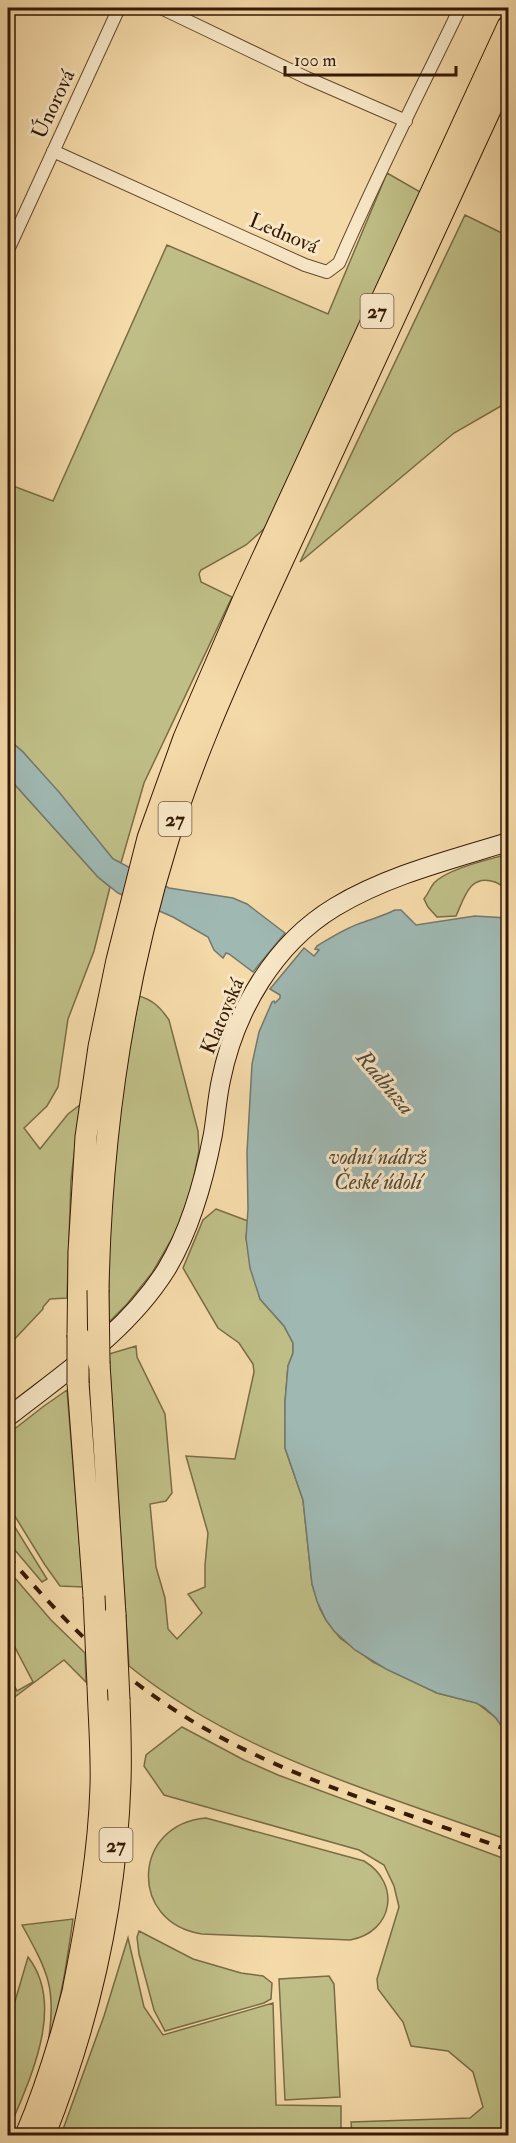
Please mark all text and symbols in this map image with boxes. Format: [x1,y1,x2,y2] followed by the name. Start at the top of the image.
[285,39,456,77] scale bar
[294,49,337,72] text: 100 m
[26,65,81,143] street label: Únorová
[245,207,323,260] street label: Lednová
[360,294,394,328] road number: 27
[158,802,192,836] road number: 27
[194,974,251,1058] street label: Klatovská
[349,1044,420,1121] water label: Radbuza
[329,1143,427,1196] water label: vodní nádrž České údolí
[100,1828,132,1862] road number: 27

